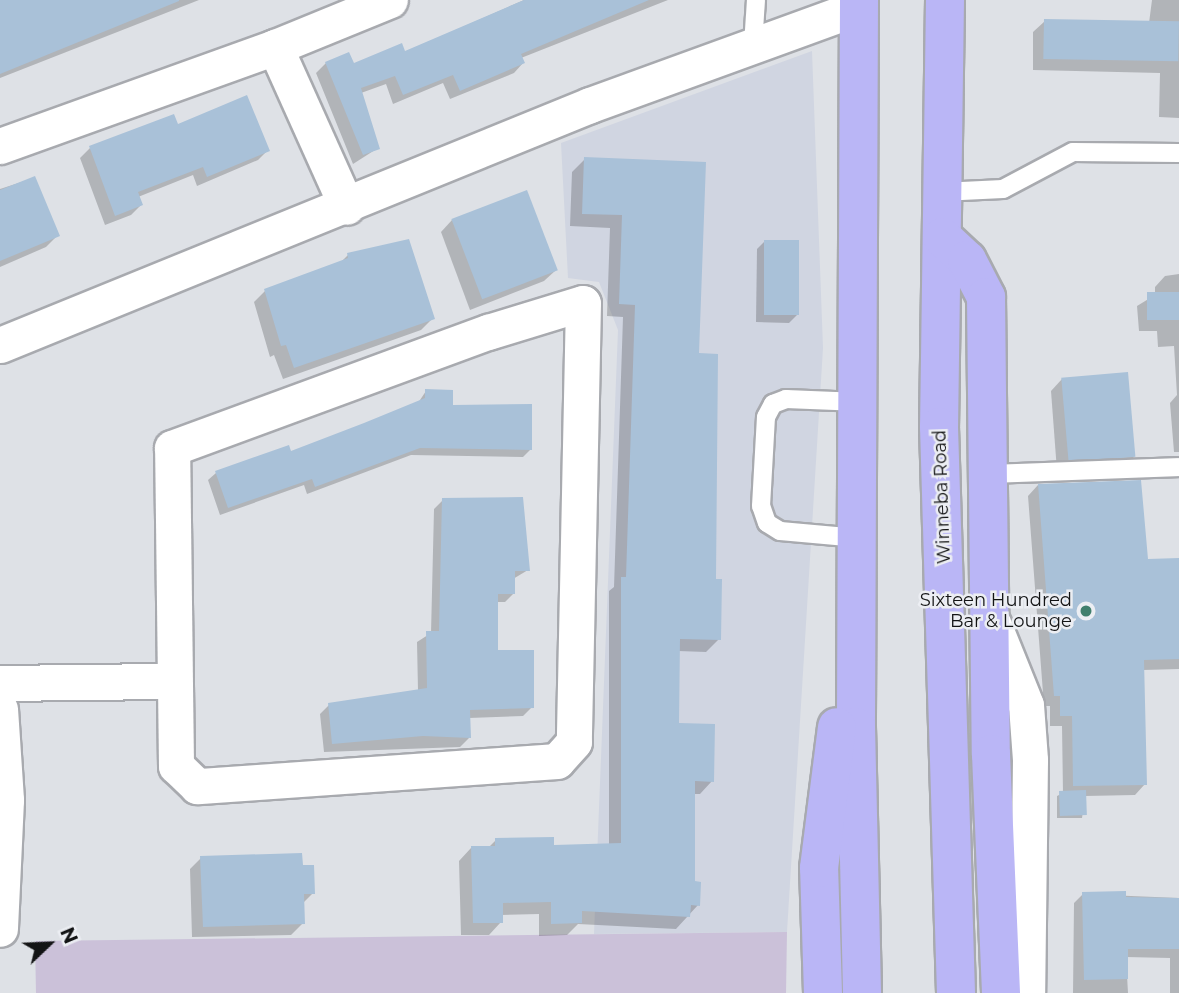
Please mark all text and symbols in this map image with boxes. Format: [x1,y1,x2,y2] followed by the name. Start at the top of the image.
[929,430,955,564] street label: Winneba Road
[920,590,1072,632] place label: Sixteen Hundred Bar & Lounge
[1078,603,1094,619] marker: Sixteen Hundred Bar & Lounge
[14,909,84,979] north arrow
[55,924,82,947] text: N

